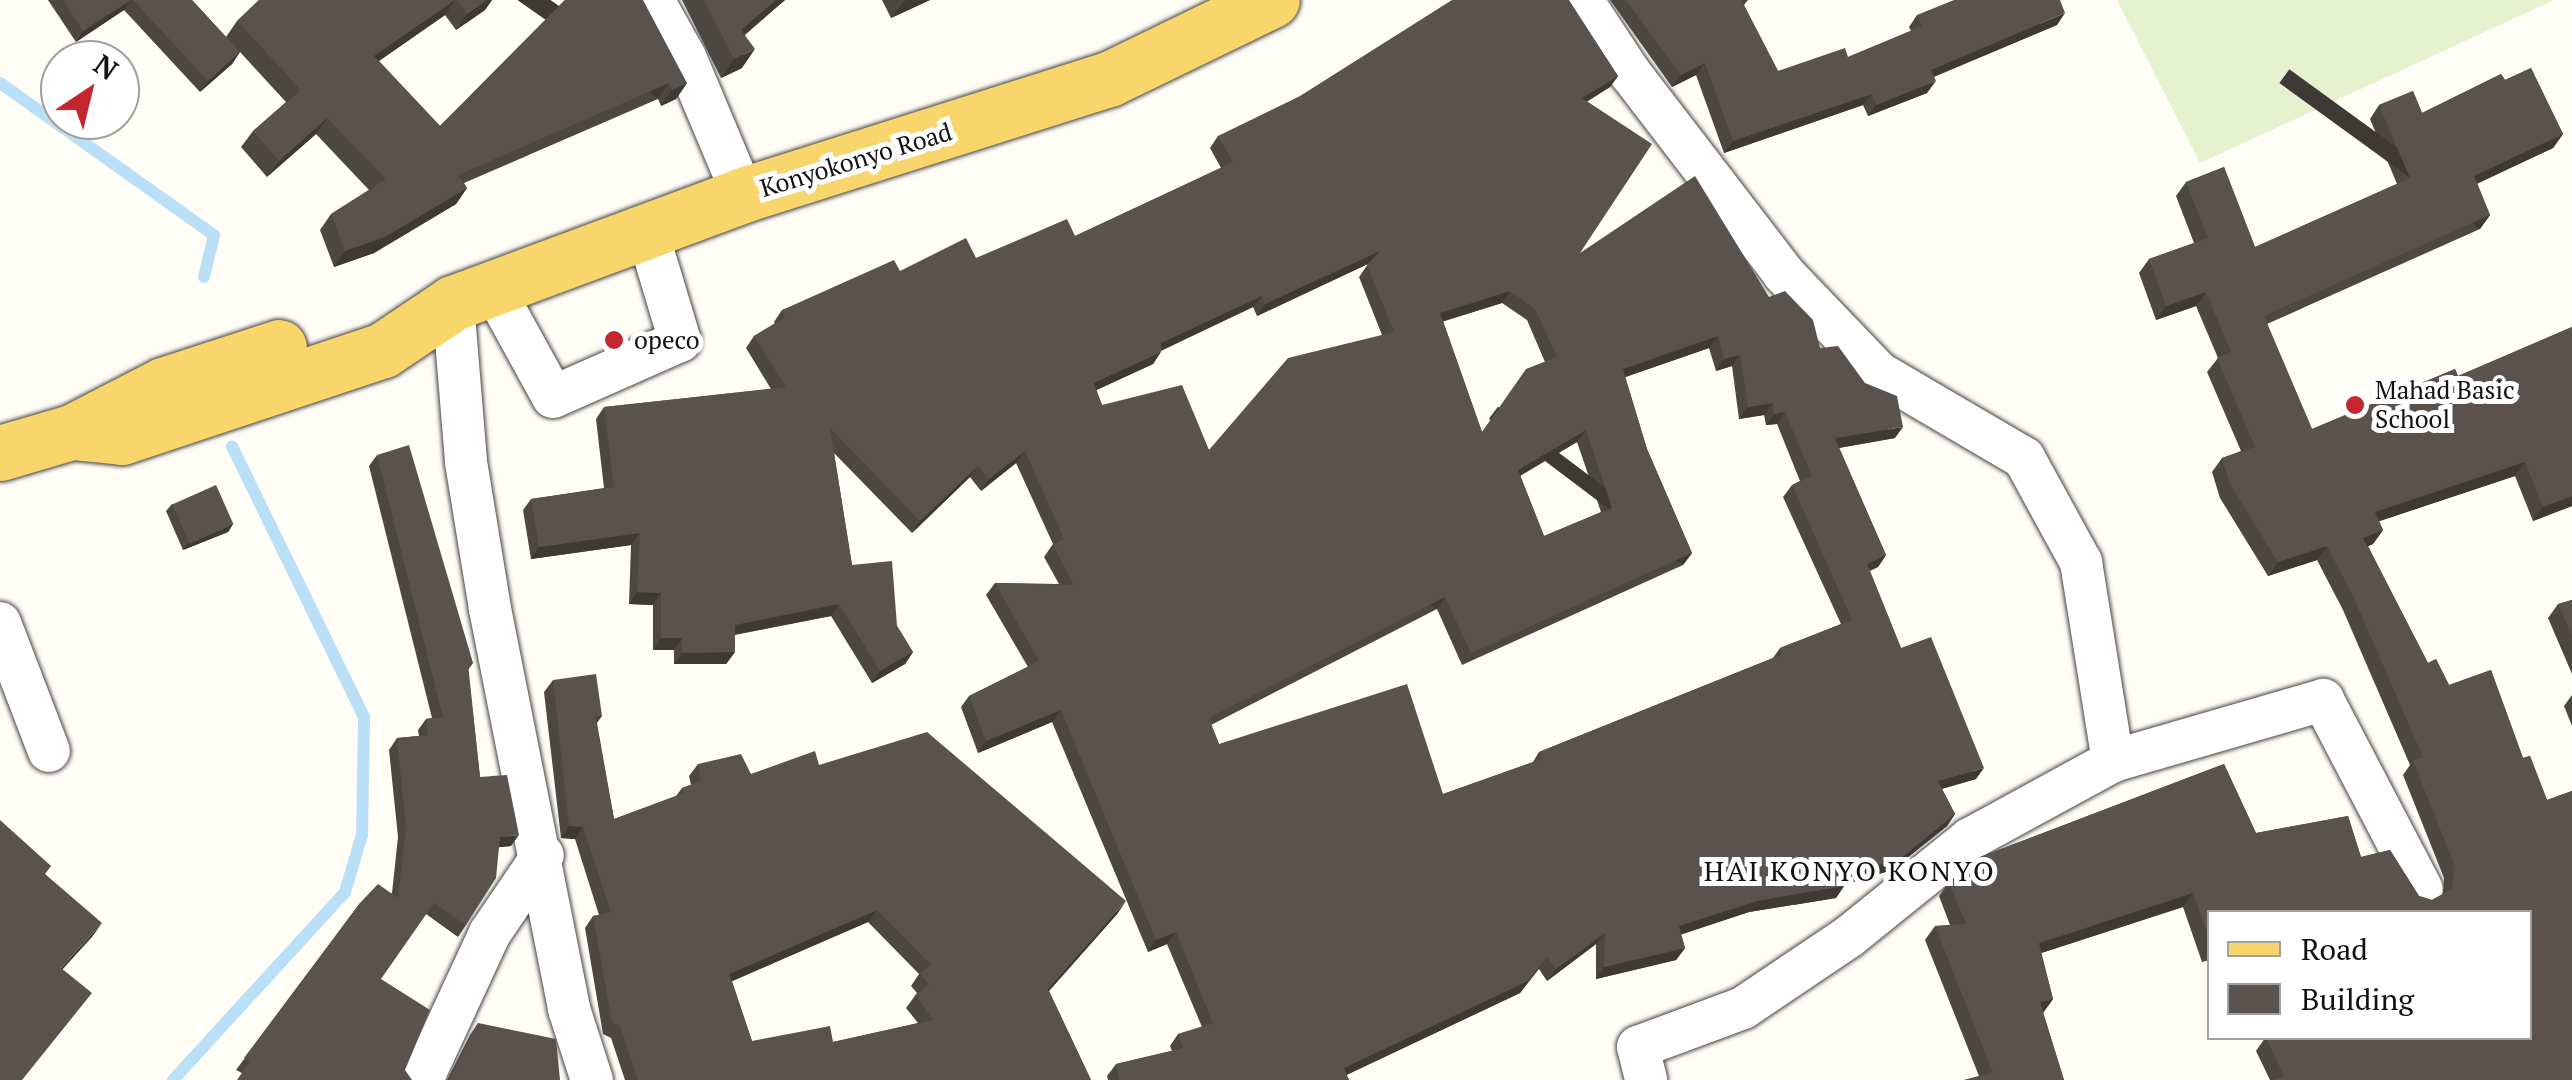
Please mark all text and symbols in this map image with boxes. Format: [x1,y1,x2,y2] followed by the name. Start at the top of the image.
[40,40,140,140] north arrow
[87,45,126,88] text: N
[757,117,955,203] street label: Konyokonyo Road
[634,325,700,355] place label: opeco
[603,329,625,351] marker: opeco
[2375,376,2515,435] place label: Mahad Basic School
[2344,394,2366,416] marker: Mahad Basic School
[1704,854,1996,888] district label: HAI KONYO KONYO
[2207,910,2532,1040] legend
[2301,929,2368,969] text: Road
[2301,979,2414,1019] text: Building

